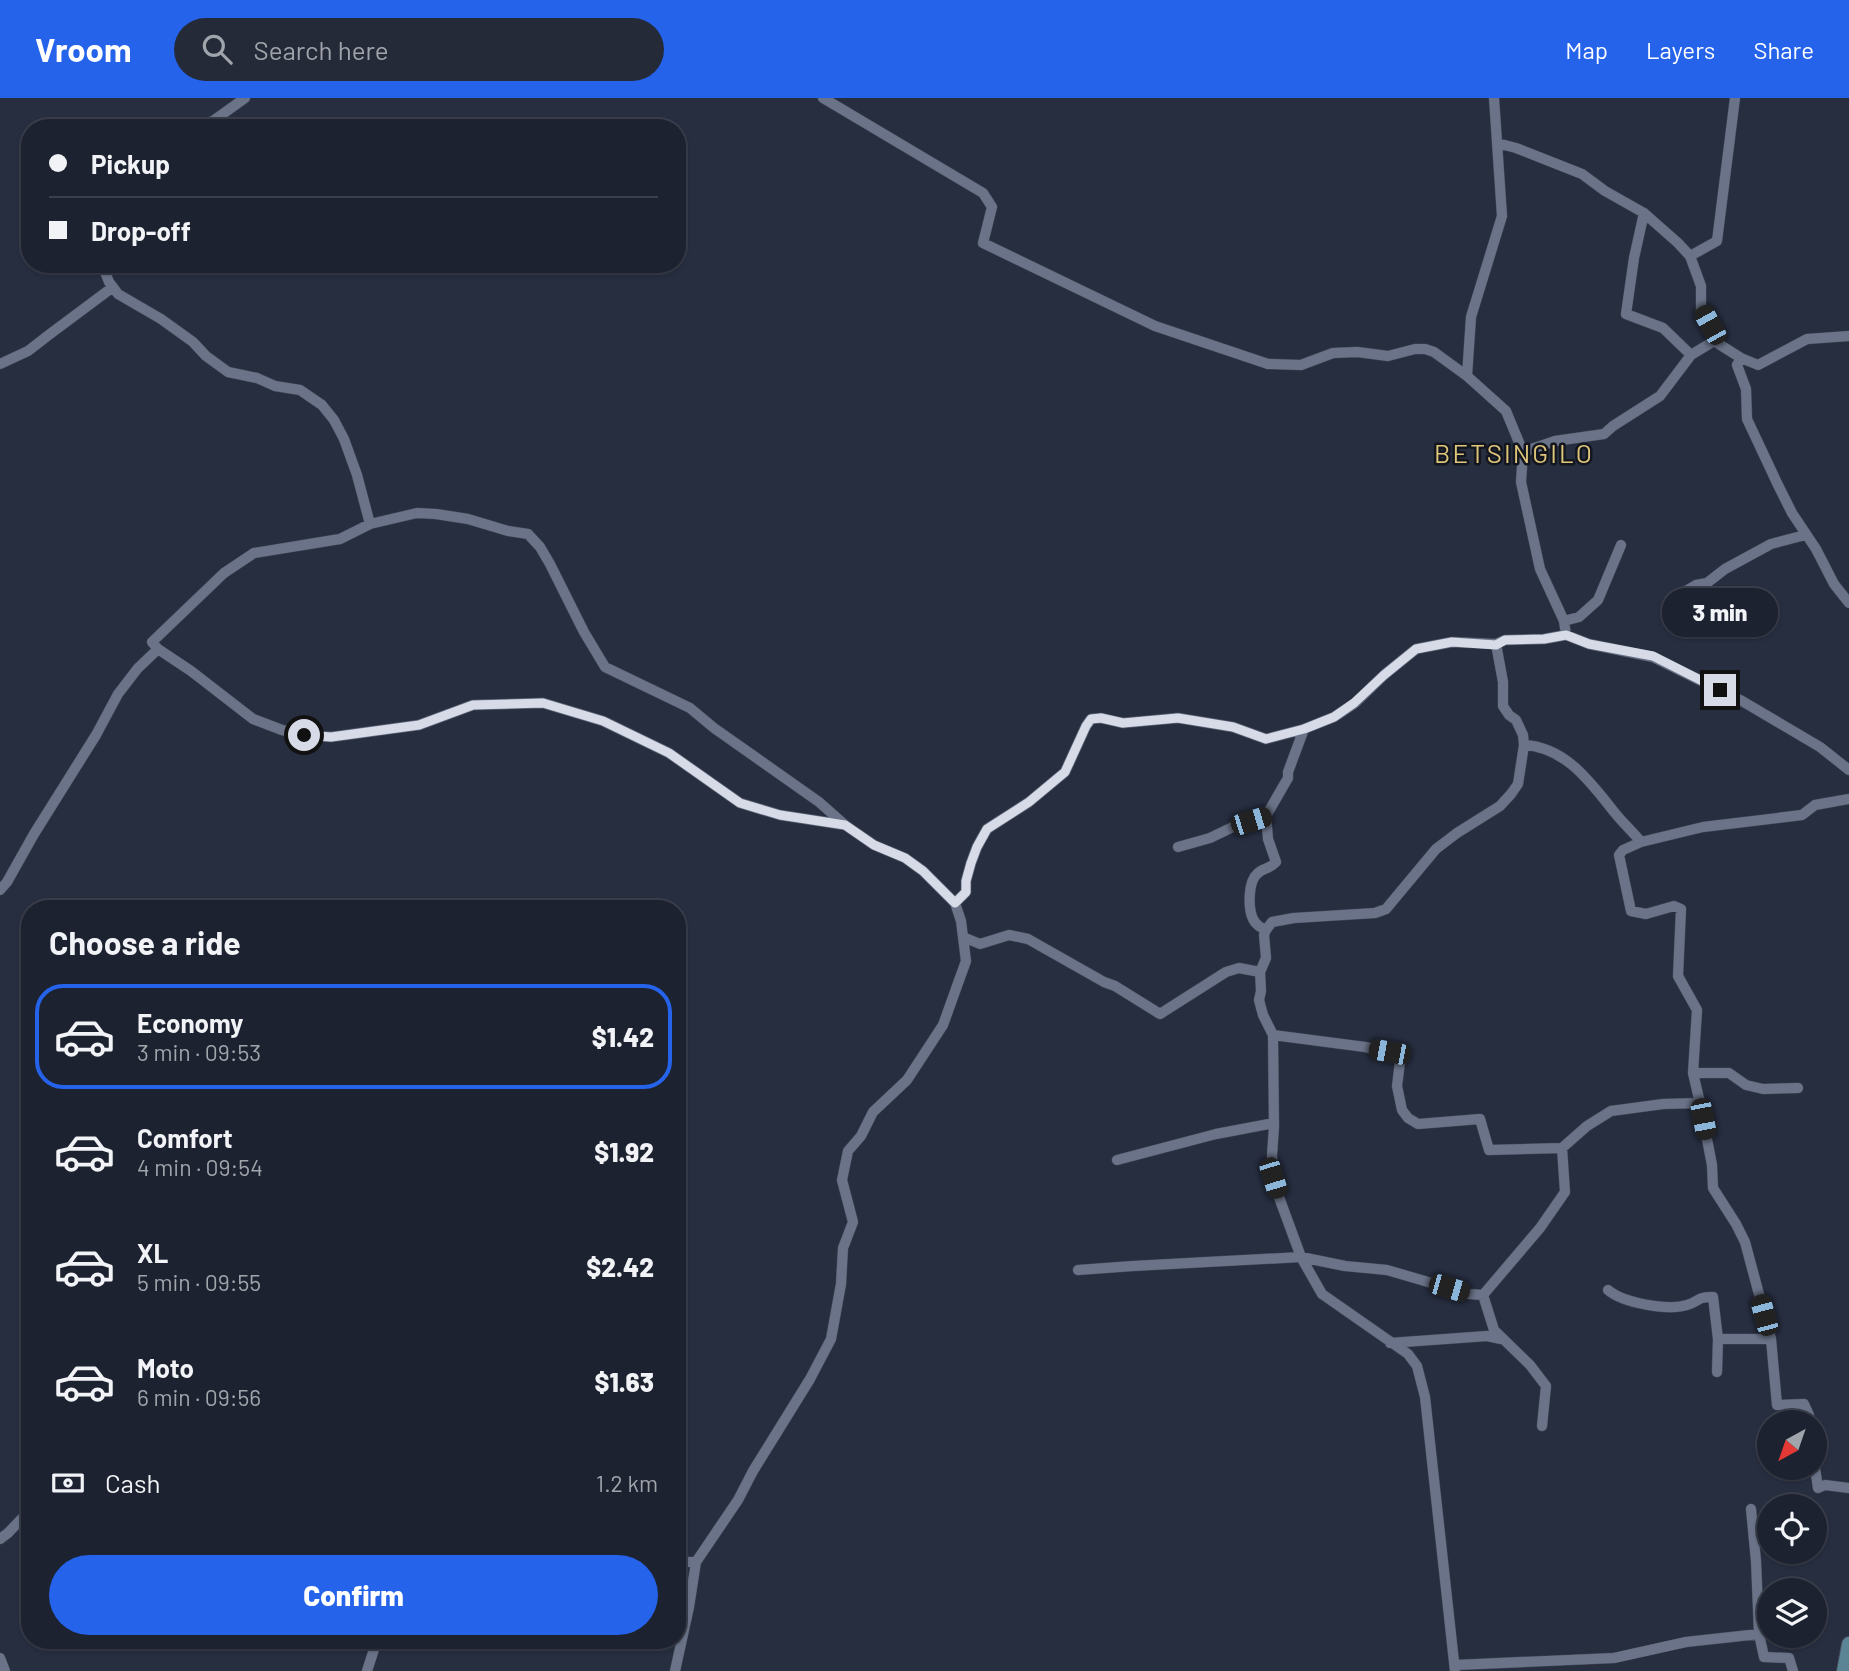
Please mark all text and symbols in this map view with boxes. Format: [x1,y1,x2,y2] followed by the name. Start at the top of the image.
[174,18,664,81] search box
[35,29,132,69] text: Vroom
[198,30,236,68] icon: search
[254,34,389,65] text: Search here
[1565,35,1608,64] text: Map
[1646,35,1715,64] text: Layers
[1753,35,1814,64] text: Share
[91,148,170,179] text: Pickup
[91,215,191,246] text: Drop-off
[1691,302,1730,348] car
[1434,437,1594,468] district label: BETSINGILO
[1662,588,1778,638] callout: 3 min
[1692,598,1748,626] text: 3 min
[1704,674,1736,706] route end
[288,719,320,751] route start
[1228,805,1275,837] car
[49,923,241,961] text: Choose a ride
[53,1005,116,1068] icon: car
[137,1007,243,1038] text: Economy
[592,1021,654,1052] text: $1.42
[137,1038,261,1066] text: 3 min · 09:53
[1367,1038,1412,1066] car
[1689,1096,1718,1142] car
[53,1120,116,1183] icon: car
[137,1122,233,1153] text: Comfort
[594,1136,654,1167] text: $1.92
[137,1153,263,1181] text: 4 min · 09:54
[1257,1155,1290,1201] car
[53,1235,116,1298] icon: car
[137,1237,168,1268] text: XL
[586,1251,654,1282] text: $2.42
[137,1268,261,1296] text: 5 min · 09:55
[1426,1272,1473,1304] car
[1749,1292,1780,1338] car
[53,1350,116,1413] icon: car
[137,1352,194,1383] text: Moto
[594,1366,654,1397] text: $1.63
[137,1383,261,1411] text: 6 min · 09:56
[1757,1410,1827,1480] north arrow
[1757,1410,1827,1648] map controls
[49,1464,87,1502] icon: cash
[105,1467,160,1498] text: Cash
[596,1469,658,1497] text: 1.2 km
[1757,1494,1827,1564] button: locate
[49,1555,658,1635] button: Confirm
[1757,1578,1827,1648] button: layers

